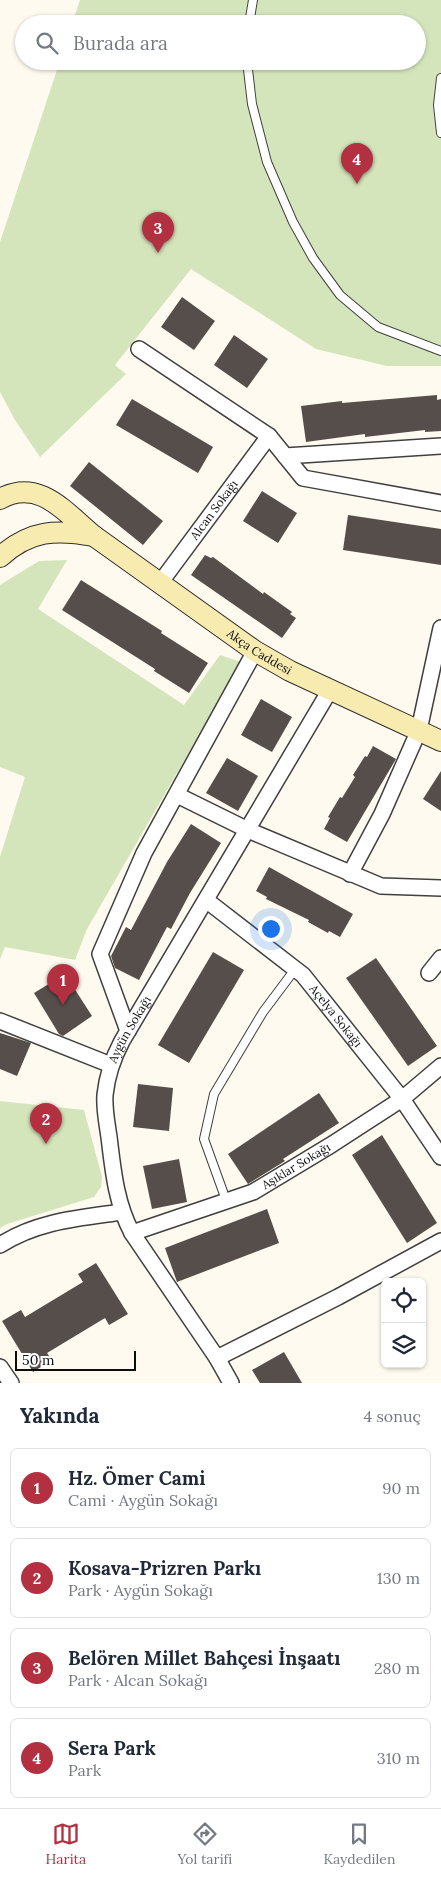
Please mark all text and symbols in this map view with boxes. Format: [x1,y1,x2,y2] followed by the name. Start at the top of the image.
[15,15,426,70] search box
[33,29,61,57] icon: search
[73,31,168,55] text: Burada ara
[341,143,373,184] pin: 4
[142,212,174,253] pin: 3
[186,477,241,543] street label: Alcan Sokağı
[223,625,295,678] street label: Akça Caddesi
[258,916,284,942] your location
[47,964,79,1005] pin: 1
[306,980,366,1050] street label: Açelya Sokağı
[105,993,154,1066] street label: Aygün Sokağı
[30,1103,62,1144] pin: 2
[258,1139,333,1193] street label: Aşıklar Sokağı
[381,1278,426,1368] map controls
[381,1278,426,1323] button: locate
[381,1323,426,1368] button: layers
[15,1348,136,1371] scale bar
[22,1351,55,1369] text: 50 m
[20,1402,100,1429] text: Yakında
[364,1406,421,1426] text: 4 sonuç
[68,1466,206,1490] text: Hz. Ömer Cami
[34,1478,40,1498] text: 1
[382,1478,420,1498] text: 90 m
[68,1490,218,1510] text: Cami · Aygün Sokağı
[68,1556,261,1580] text: Kosava-Prizren Parkı
[33,1568,41,1588] text: 2
[377,1568,420,1588] text: 130 m
[68,1580,213,1600] text: Park · Aygün Sokağı
[68,1646,341,1670] text: Belören Millet Bahçesi İnşaatı
[33,1658,41,1678] text: 3
[374,1658,420,1678] text: 280 m
[68,1670,208,1690] text: Park · Alcan Sokağı
[68,1736,156,1760] text: Sera Park
[33,1748,41,1768] text: 4
[377,1748,420,1768] text: 310 m
[68,1760,101,1780] text: Park
[46,1820,86,1868] tab: Harita
[177,1820,232,1868] tab: Yol tarifi
[323,1820,395,1868] tab: Kaydedilen

